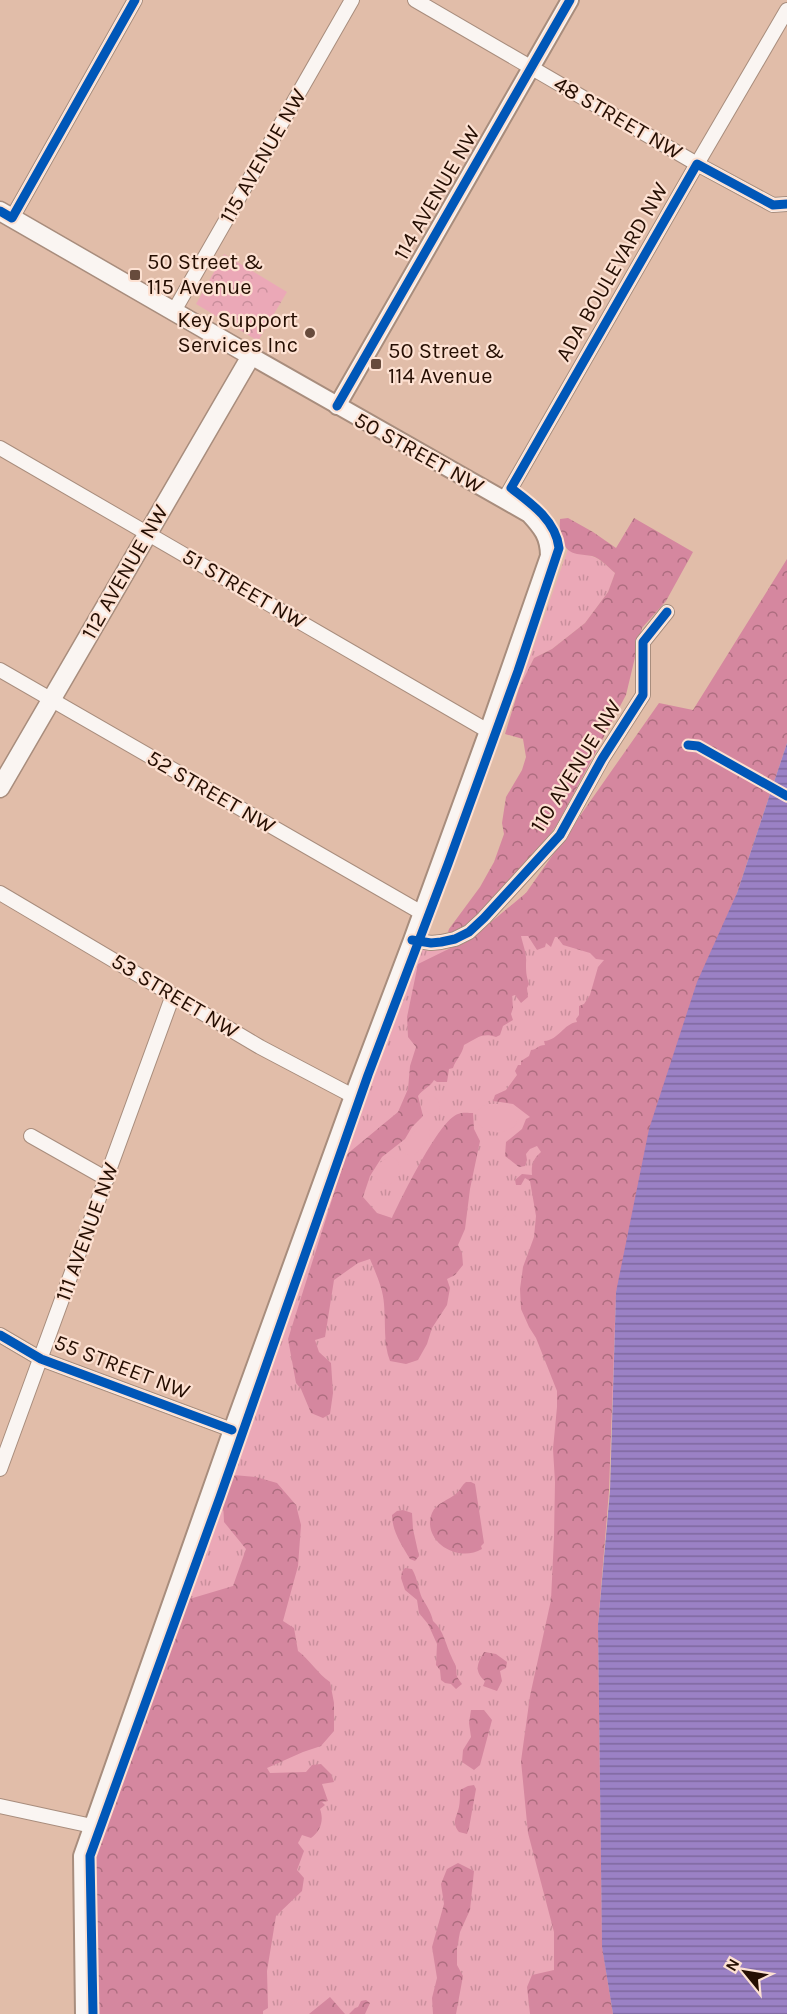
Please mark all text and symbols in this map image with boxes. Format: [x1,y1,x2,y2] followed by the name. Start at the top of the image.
[549,71,687,166] street label: 48 STREET NW
[214,84,312,228] street label: 115 AVENUE NW
[388,121,486,265] street label: 114 AVENUE NW
[550,178,674,366] street label: ADA BOULEVARD NW
[147,249,263,300] place label: 50 Street & 115 Avenue
[128,268,142,282] marker: 50 Street & 115 Avenue
[177,307,298,358] place label: Key Support Services Inc
[303,326,317,340] marker: Key Support Services Inc
[388,338,504,389] place label: 50 Street & 114 Avenue
[369,357,383,371] marker: 50 Street & 114 Avenue
[350,407,489,499] street label: 50 STREET NW
[76,500,174,644] street label: 112 AVENUE NW
[178,543,311,635] street label: 51 STREET NW
[525,695,627,837] street label: 110 AVENUE NW
[142,745,280,839] street label: 52 STREET NW
[107,948,244,1044] street label: 53 STREET NW
[50,1159,124,1305] street label: 111 AVENUE NW
[50,1329,194,1405] street label: 55 STREET NW
[715,1942,775,2002] north arrow
[721,1955,744,1974] text: N

